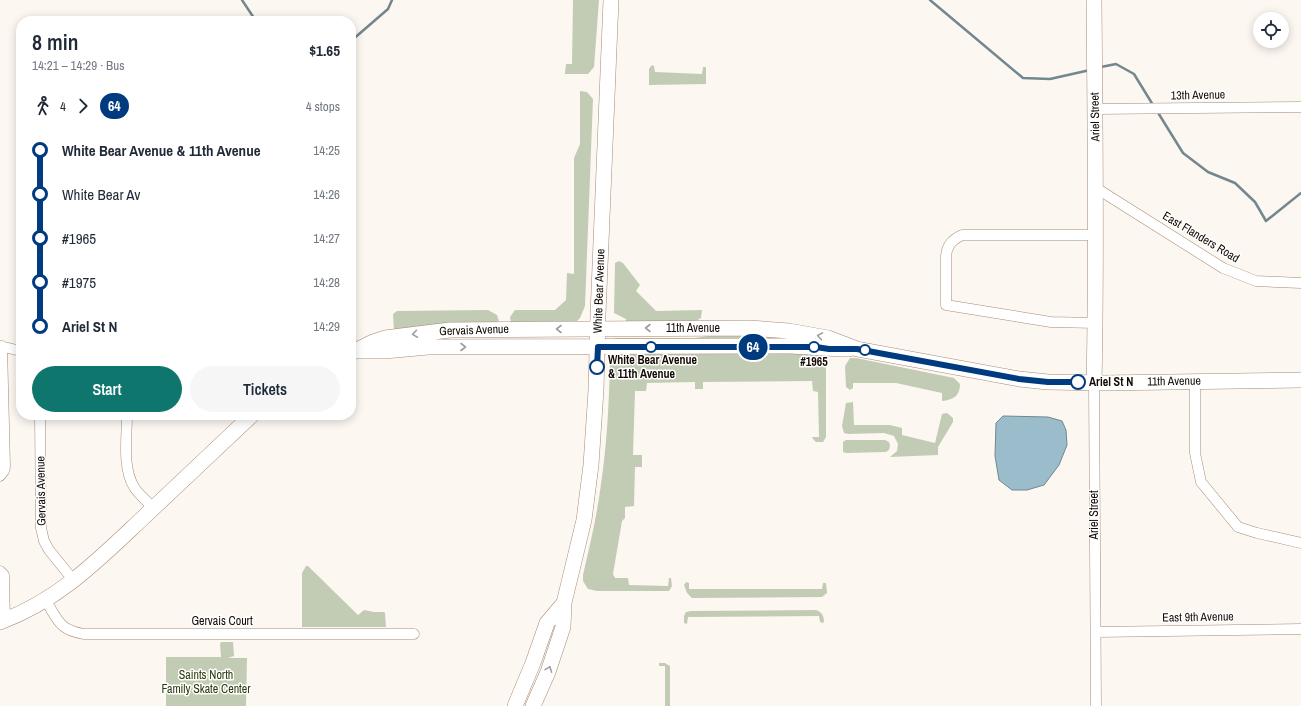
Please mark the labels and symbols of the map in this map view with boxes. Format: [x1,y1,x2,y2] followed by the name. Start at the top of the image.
[1171,87,1225,103] street label: 13th Avenue
[1087,92,1103,143] street label: Ariel Street
[1160,208,1242,266] street label: East Flanders Road
[590,248,608,334] street label: White Bear Avenue
[666,320,720,336] street label: 11th Avenue
[439,321,509,339] street label: Gervais Avenue
[645,324,651,332] one-way arrow
[556,325,562,333] one-way arrow
[412,329,418,338] one-way arrow
[817,333,823,341] one-way arrow
[735,334,771,360] line badge: 64
[645,341,657,353] unlabelled marker
[808,341,820,353] marker: #1965
[460,343,466,351] one-way arrow
[859,344,871,356] unlabelled marker
[608,352,697,382] place label: White Bear Avenue & 11th Avenue
[800,354,828,370] place label: #1965
[589,359,605,375] marker: White Bear Avenue & 11th Avenue
[1147,373,1201,389] street label: 11th Avenue
[1070,374,1086,390] marker: Ariel St N
[1089,374,1133,390] place label: Ariel St N
[32,456,50,526] street label: Gervais Avenue
[1086,490,1102,541] street label: Ariel Street
[1162,608,1234,626] street label: East 9th Avenue
[191,613,253,629] street label: Gervais Court
[544,666,552,673] one-way arrow
[161,667,251,697] park label: Saints North Family Skate Center

